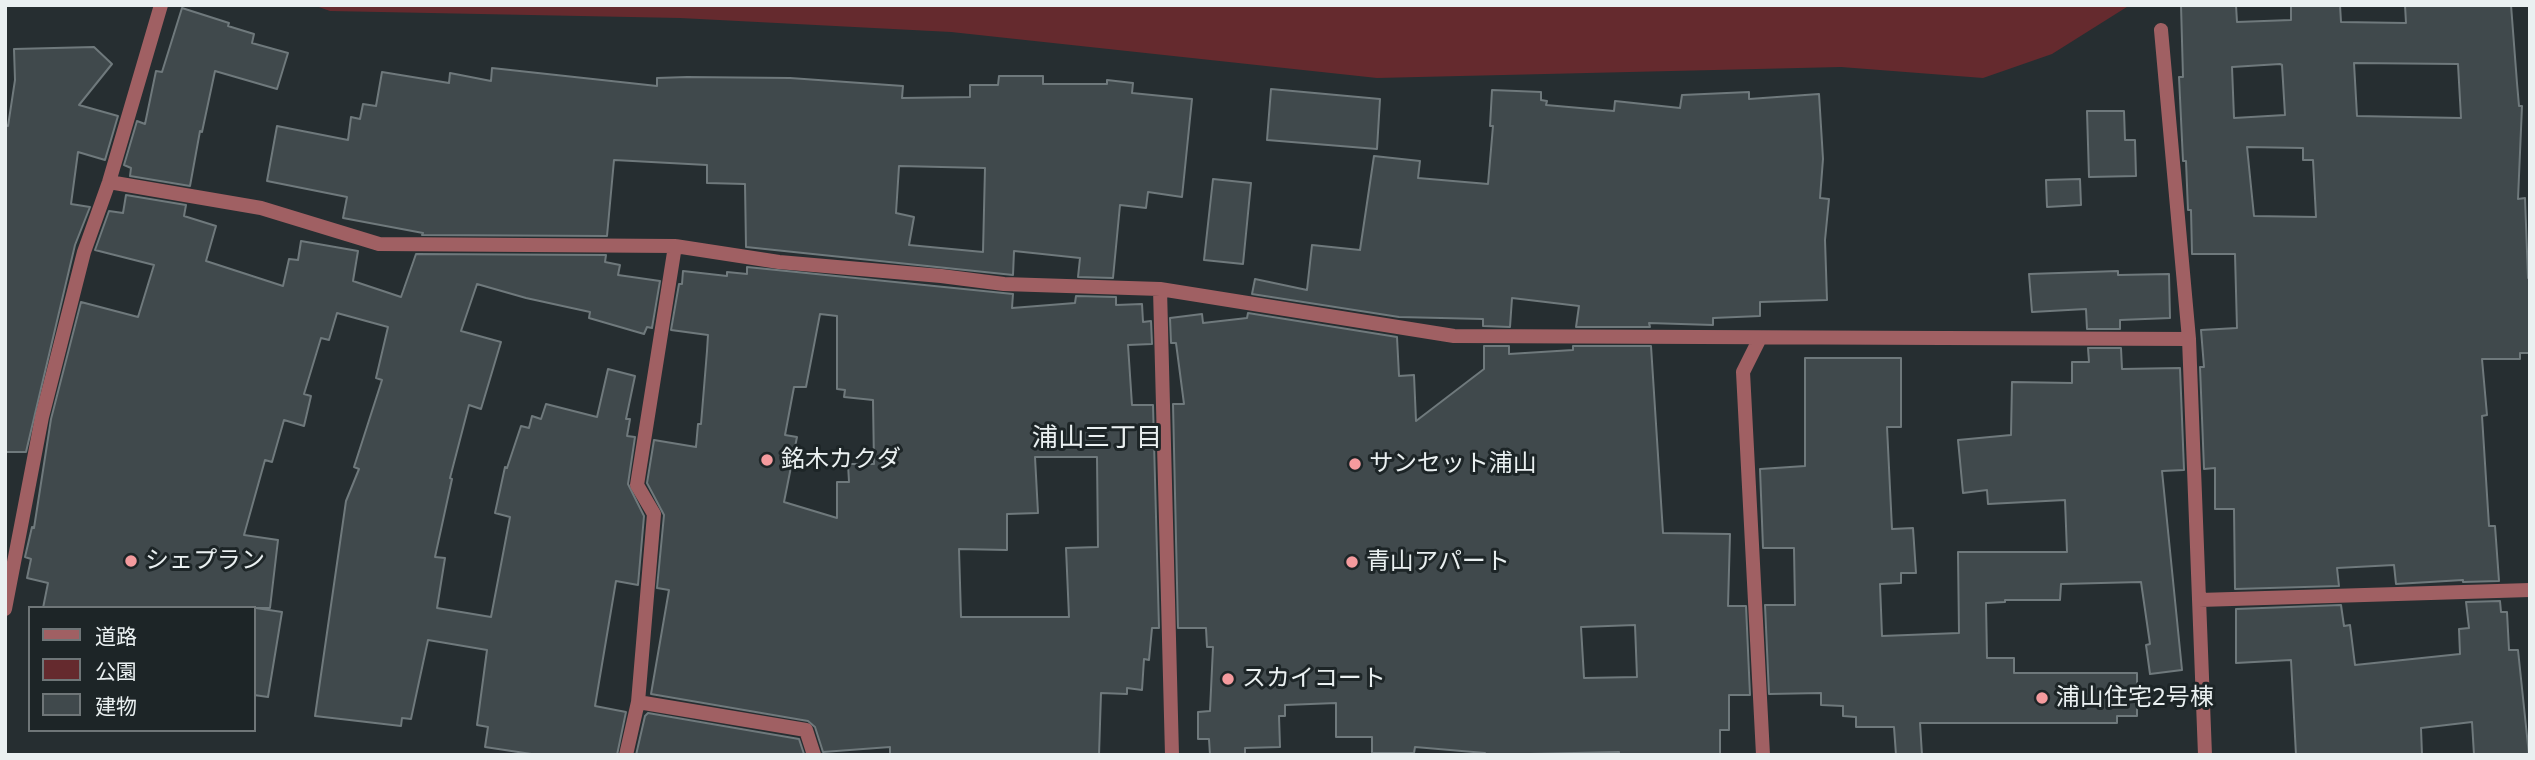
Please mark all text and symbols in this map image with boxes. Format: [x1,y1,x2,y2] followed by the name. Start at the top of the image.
[1032,423,1162,455] district label: 浦山三丁目
[781,446,901,474] place label: 銘木カクダ
[1369,450,1537,478] place label: サンセット浦山
[759,452,775,468] marker: 銘木カクダ
[1347,456,1363,472] marker: サンセット浦山
[145,547,265,575] place label: シェプラン
[1366,548,1510,576] place label: 青山アパート
[123,553,139,569] marker: シェプラン
[1344,554,1360,570] marker: 青山アパート
[28,606,256,732] legend
[95,622,137,650] text: 道路
[95,657,137,685] text: 公園
[1242,665,1386,693] place label: スカイコート
[1220,671,1236,687] marker: スカイコート
[2056,684,2214,712] place label: 浦山住宅2号棟
[2034,690,2050,706] marker: 浦山住宅2号棟
[95,692,137,720] text: 建物

